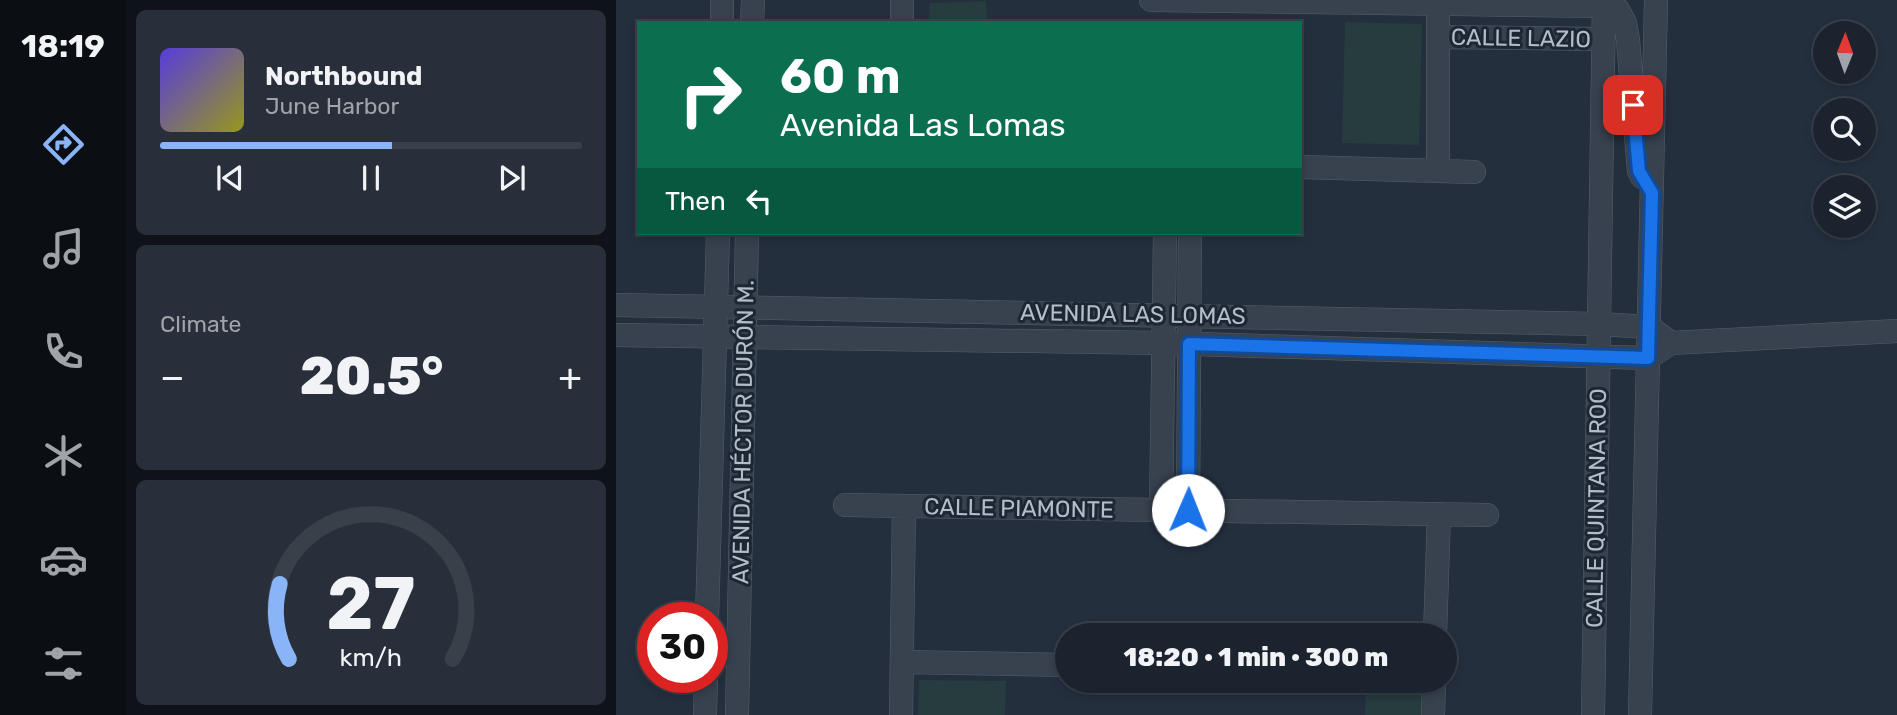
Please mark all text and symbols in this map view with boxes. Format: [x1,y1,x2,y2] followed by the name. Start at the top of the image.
[1813,21,1876,84] north arrow
[1813,21,1876,238] map controls
[1451,23,1591,53] street label: CALLE LAZIO
[21,27,105,65] text: 18:19
[780,47,901,105] text: 60 m
[665,49,756,140] icon: right
[265,61,423,92] text: Northbound
[1603,75,1663,135] pin
[1614,86,1652,124] icon: arrive
[265,92,399,120] text: June Harbor
[1813,98,1876,161] button: search
[780,106,1066,144] text: Avenida Las Lomas
[39,120,88,169] icon: directions
[211,159,249,197] icon: previous
[352,159,390,197] icon: pause
[493,159,531,197] icon: next
[1813,175,1876,238] button: layers
[740,182,778,220] icon: left
[665,186,726,217] text: Then
[39,224,88,273] icon: music
[726,280,760,584] street label: AVENIDA HÉCTOR DURÓN M.
[1020,298,1246,330] street label: AVENIDA LAS LOMAS
[160,310,241,338] text: Climate
[39,327,88,376] icon: phone
[300,345,443,407] text: 20.5°
[160,354,185,400] text: −
[558,354,582,400] text: +
[1580,388,1612,628] street label: CALLE QUINTANA ROO
[39,431,88,480] icon: climate
[1151,473,1225,547] position arrow
[924,492,1114,524] street label: CALLE PIAMONTE
[39,535,88,584] icon: car
[326,561,416,647] text: 27
[637,602,728,693] speed limit sign: 30
[39,639,88,688] icon: filters
[340,642,402,671] text: km/h
[1124,642,1388,673] text: 18:20 · 1 min · 300 m

